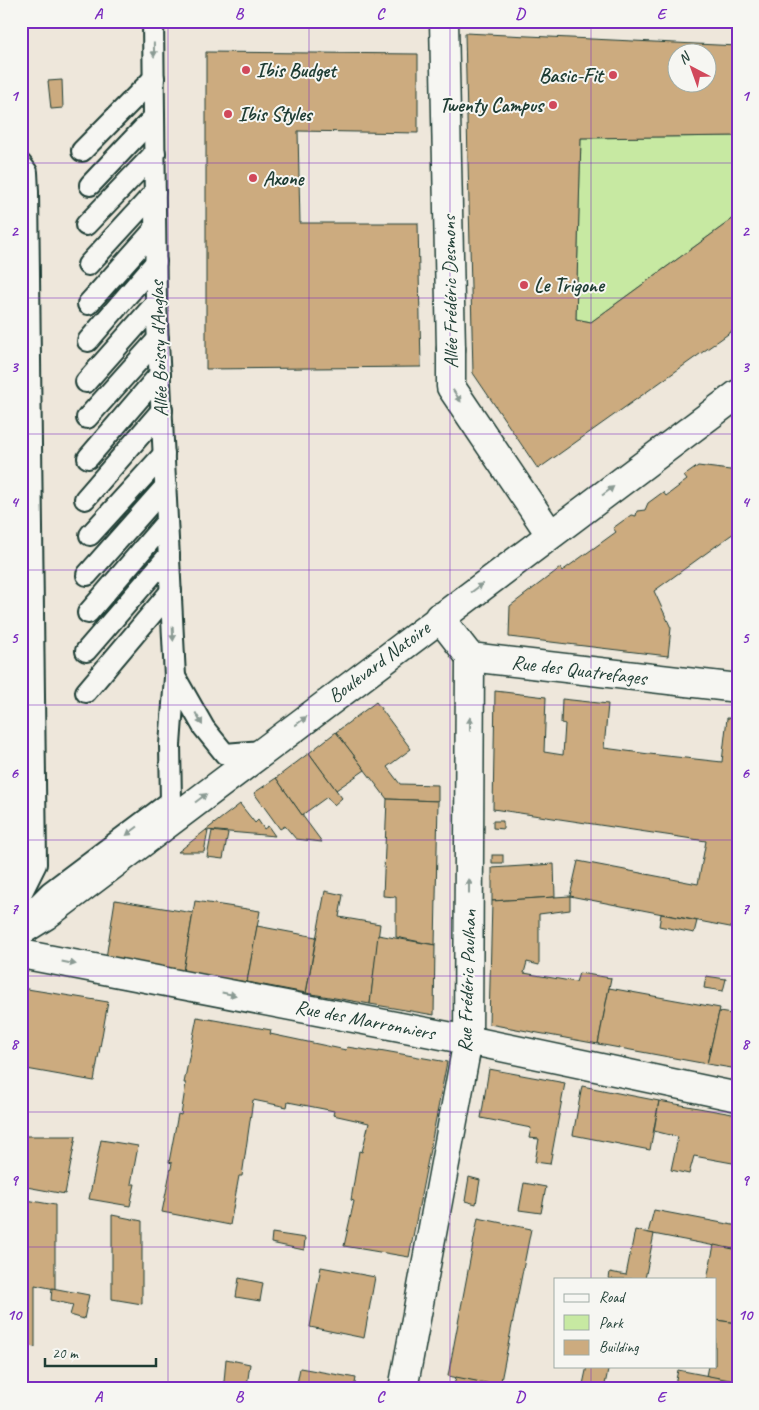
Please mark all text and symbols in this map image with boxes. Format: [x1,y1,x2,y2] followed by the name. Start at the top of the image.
[94,4,104,24] text: A
[235,4,245,24] text: B
[376,4,386,24] text: C
[515,4,526,24] text: D
[657,4,668,24] text: E
[150,42,158,58] one-way arrow
[666,42,716,92] north arrow
[675,48,694,68] text: N
[256,58,338,83] place label: Ibis Budget
[539,63,605,88] place label: Basic-Fit
[240,64,252,76] marker: Ibis Budget
[607,69,619,81] marker: Basic-Fit
[10,86,19,106] text: 1
[741,86,750,106] text: 1
[439,93,545,118] place label: Twenty Campus
[547,99,559,111] marker: Twenty Campus
[238,102,314,127] place label: Ibis Styles
[222,108,234,120] marker: Ibis Styles
[263,166,305,191] place label: Axone
[247,172,259,184] marker: Axone
[436,213,464,369] street label: Allée Frédéric Desmons
[10,221,19,241] text: 2
[741,221,750,241] text: 2
[534,273,606,298] place label: Le Trigone
[144,278,174,418] street label: Allée Boissy d'Anglas
[518,279,530,291] marker: Le Trigone
[10,357,19,377] text: 3
[741,357,750,377] text: 3
[452,389,462,402] one-way arrow
[601,485,614,496] one-way arrow
[10,492,19,512] text: 4
[741,492,750,512] text: 4
[470,583,484,593] one-way arrow
[323,615,436,708] street label: Boulevard Natoire
[170,626,178,642] one-way arrow
[11,628,20,648] text: 5
[742,628,751,648] text: 5
[510,649,650,691] street label: Rue des Quatrefages
[195,712,203,727] one-way arrow
[294,716,307,727] one-way arrow
[466,716,474,732] one-way arrow
[10,763,19,783] text: 6
[741,763,750,783] text: 6
[194,792,207,803] one-way arrow
[126,825,139,836] one-way arrow
[465,878,473,894] one-way arrow
[10,899,19,919] text: 7
[741,899,750,919] text: 7
[452,908,482,1053] street label: Rue Frédéric Paulhan
[62,959,78,967] one-way arrow
[221,990,237,998] one-way arrow
[293,994,439,1046] street label: Rue des Marronniers
[10,1034,19,1054] text: 8
[741,1034,750,1054] text: 8
[10,1170,19,1190] text: 9
[741,1170,750,1190] text: 9
[554,1278,716,1368] legend
[599,1288,626,1307] text: Road
[7,1305,23,1325] text: 10
[738,1305,754,1325] text: 10
[599,1314,624,1333] text: Park
[45,1335,156,1367] scale bar
[599,1338,639,1357] text: Building
[52,1344,79,1363] text: 20 m
[94,1387,104,1407] text: A
[235,1387,245,1407] text: B
[376,1387,386,1407] text: C
[515,1387,526,1407] text: D
[657,1387,668,1407] text: E

